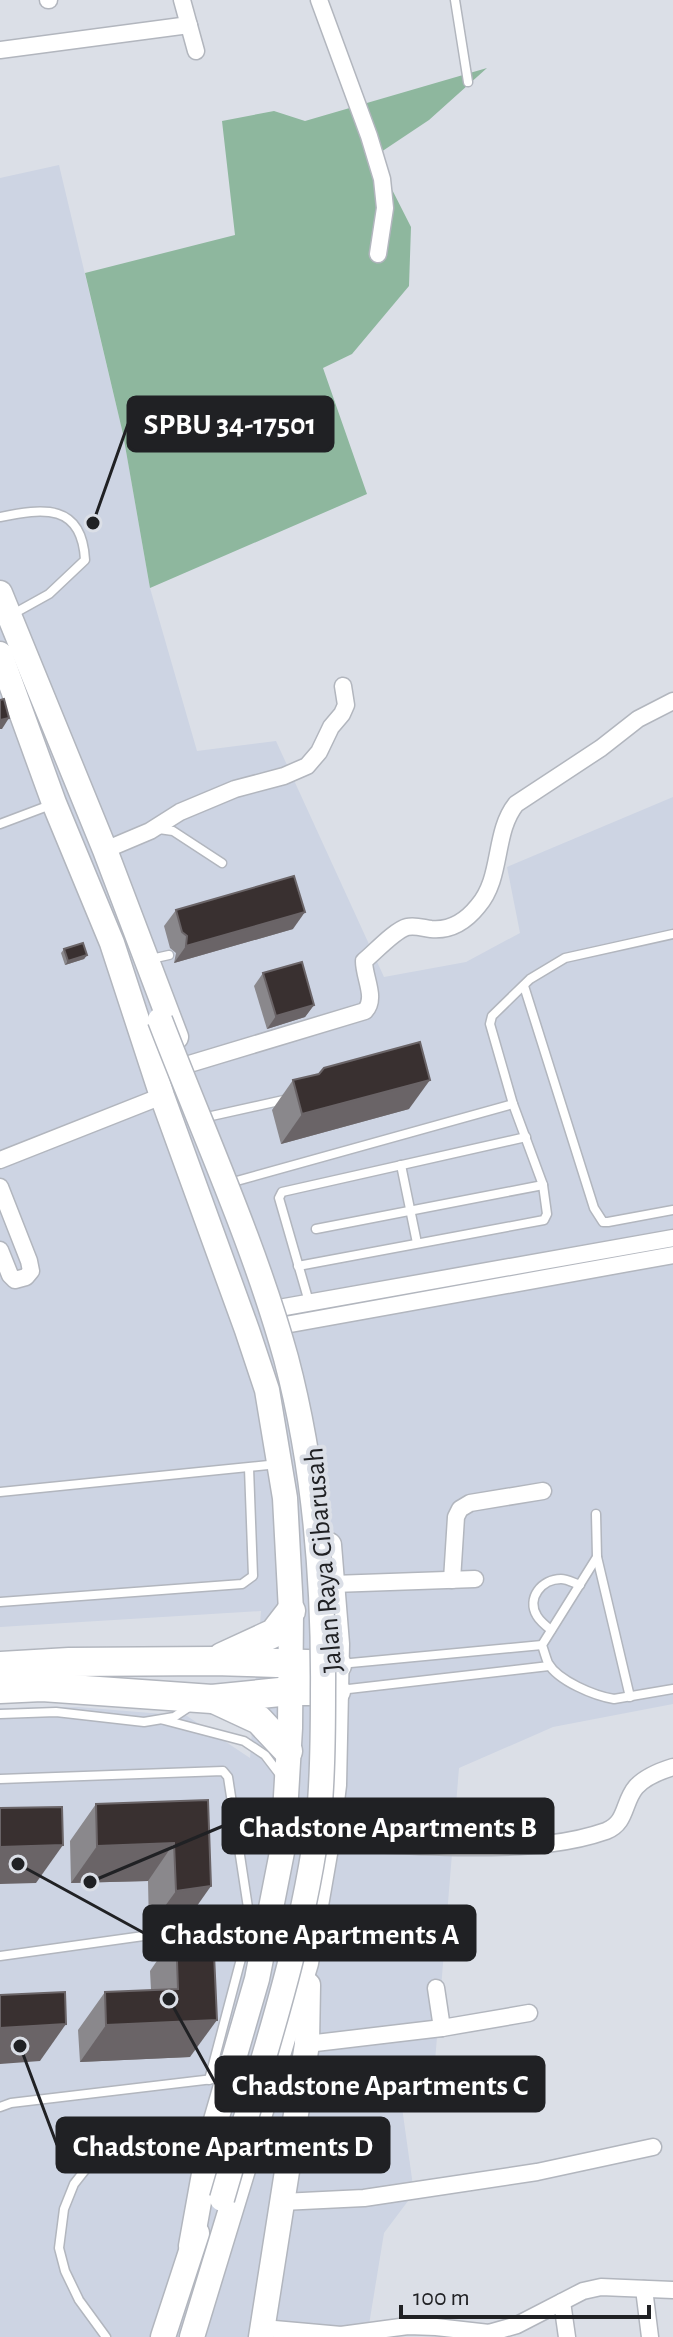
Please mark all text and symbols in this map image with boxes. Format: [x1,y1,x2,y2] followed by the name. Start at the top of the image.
[128,397,333,451] callout: SPBU 34-17501
[144,410,316,440] text: SPBU 34-17501
[300,1446,348,1674] street label: Jalan Raya Cibarusah
[223,1799,553,1853] callout: Chadstone Apartments B
[239,1813,537,1843] text: Chadstone Apartments B
[144,1906,475,1960] callout: Chadstone Apartments A
[161,1920,459,1950] text: Chadstone Apartments A
[216,2057,544,2111] callout: Chadstone Apartments C
[232,2071,529,2101] text: Chadstone Apartments C
[57,2118,389,2172] callout: Chadstone Apartments D
[73,2132,373,2162] text: Chadstone Apartments D
[401,2269,649,2319] scale bar
[413,2286,470,2310] text: 100 m

